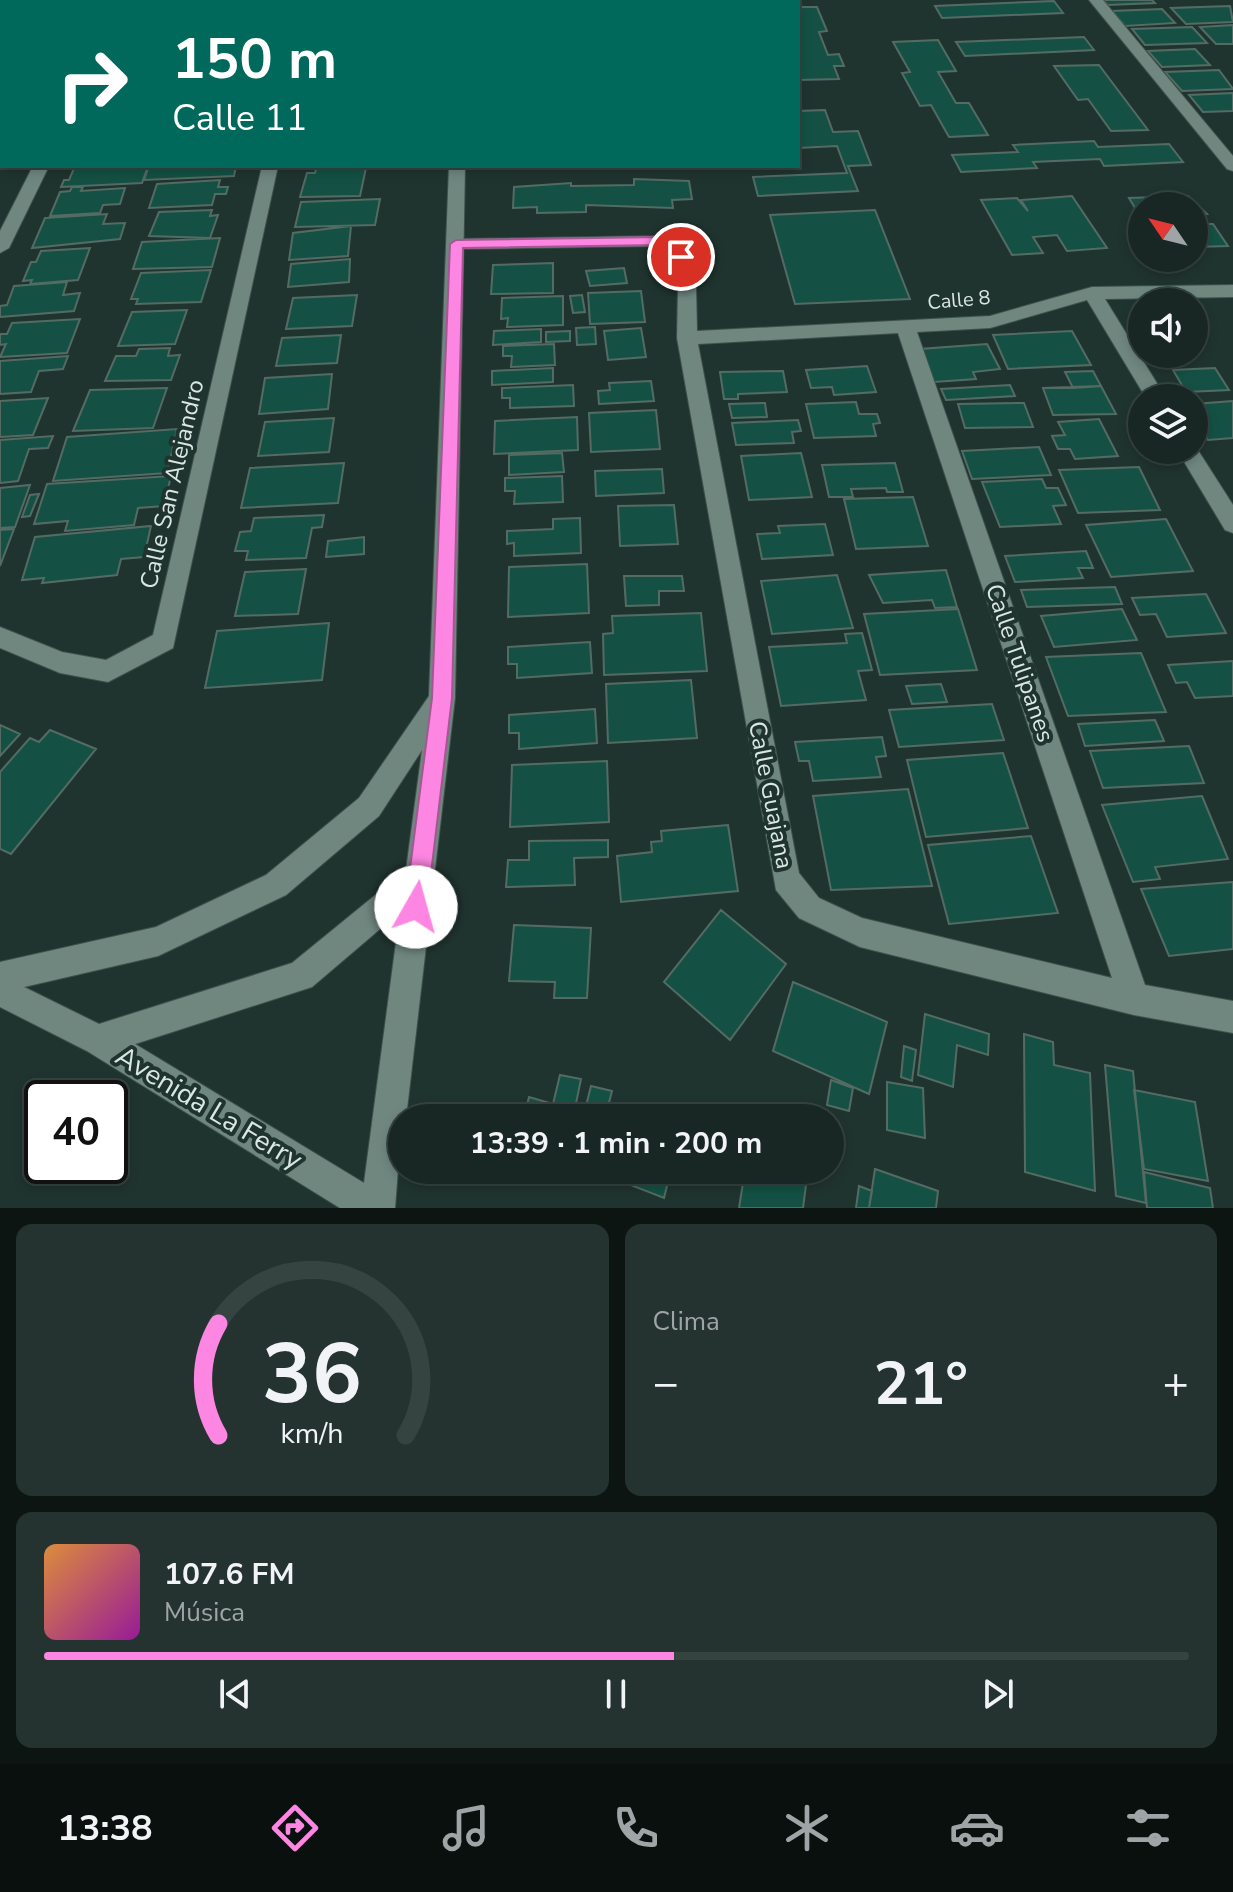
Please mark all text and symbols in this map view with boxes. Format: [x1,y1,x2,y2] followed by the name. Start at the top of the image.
[172,21,337,98] text: 150 m
[40,32,144,136] icon: right
[172,94,307,143] text: Calle 11
[1128,192,1208,272] north arrow
[1128,192,1208,464] map controls
[647,223,715,291] pin
[659,235,703,279] icon: arrive
[926,284,992,316] street label: Calle 8
[1128,288,1208,368] button: sound
[132,376,212,592] street label: Calle San Alejandro
[1128,384,1208,464] button: layers
[978,580,1062,746] street label: Calle Tulipanes
[741,718,801,872] street label: Calle Guajana
[374,865,458,949] position arrow
[108,1037,310,1179] street label: Avenida La Ferry
[24,1080,128,1184] speed limit sign: 40
[470,1123,762,1164] text: 13:39 · 1 min · 200 m
[653,1304,720,1339] text: Clima
[262,1318,362,1431] text: 36
[873,1343,968,1425] text: 21°
[653,1354,679,1414] text: −
[1163,1354,1189,1414] text: +
[281,1414,344,1453] text: km/h
[164,1554,294,1595] text: 107.6 FM
[164,1595,245,1630] text: Música
[213,1672,257,1716] icon: previous
[594,1672,638,1716] icon: pause
[976,1672,1020,1716] icon: next
[267,1800,323,1856] icon: directions
[438,1800,494,1856] icon: music
[608,1800,664,1856] icon: phone
[779,1800,835,1856] icon: climate
[949,1800,1005,1856] icon: car
[1120,1800,1176,1856] icon: filters
[57,1804,153,1853] text: 13:38

